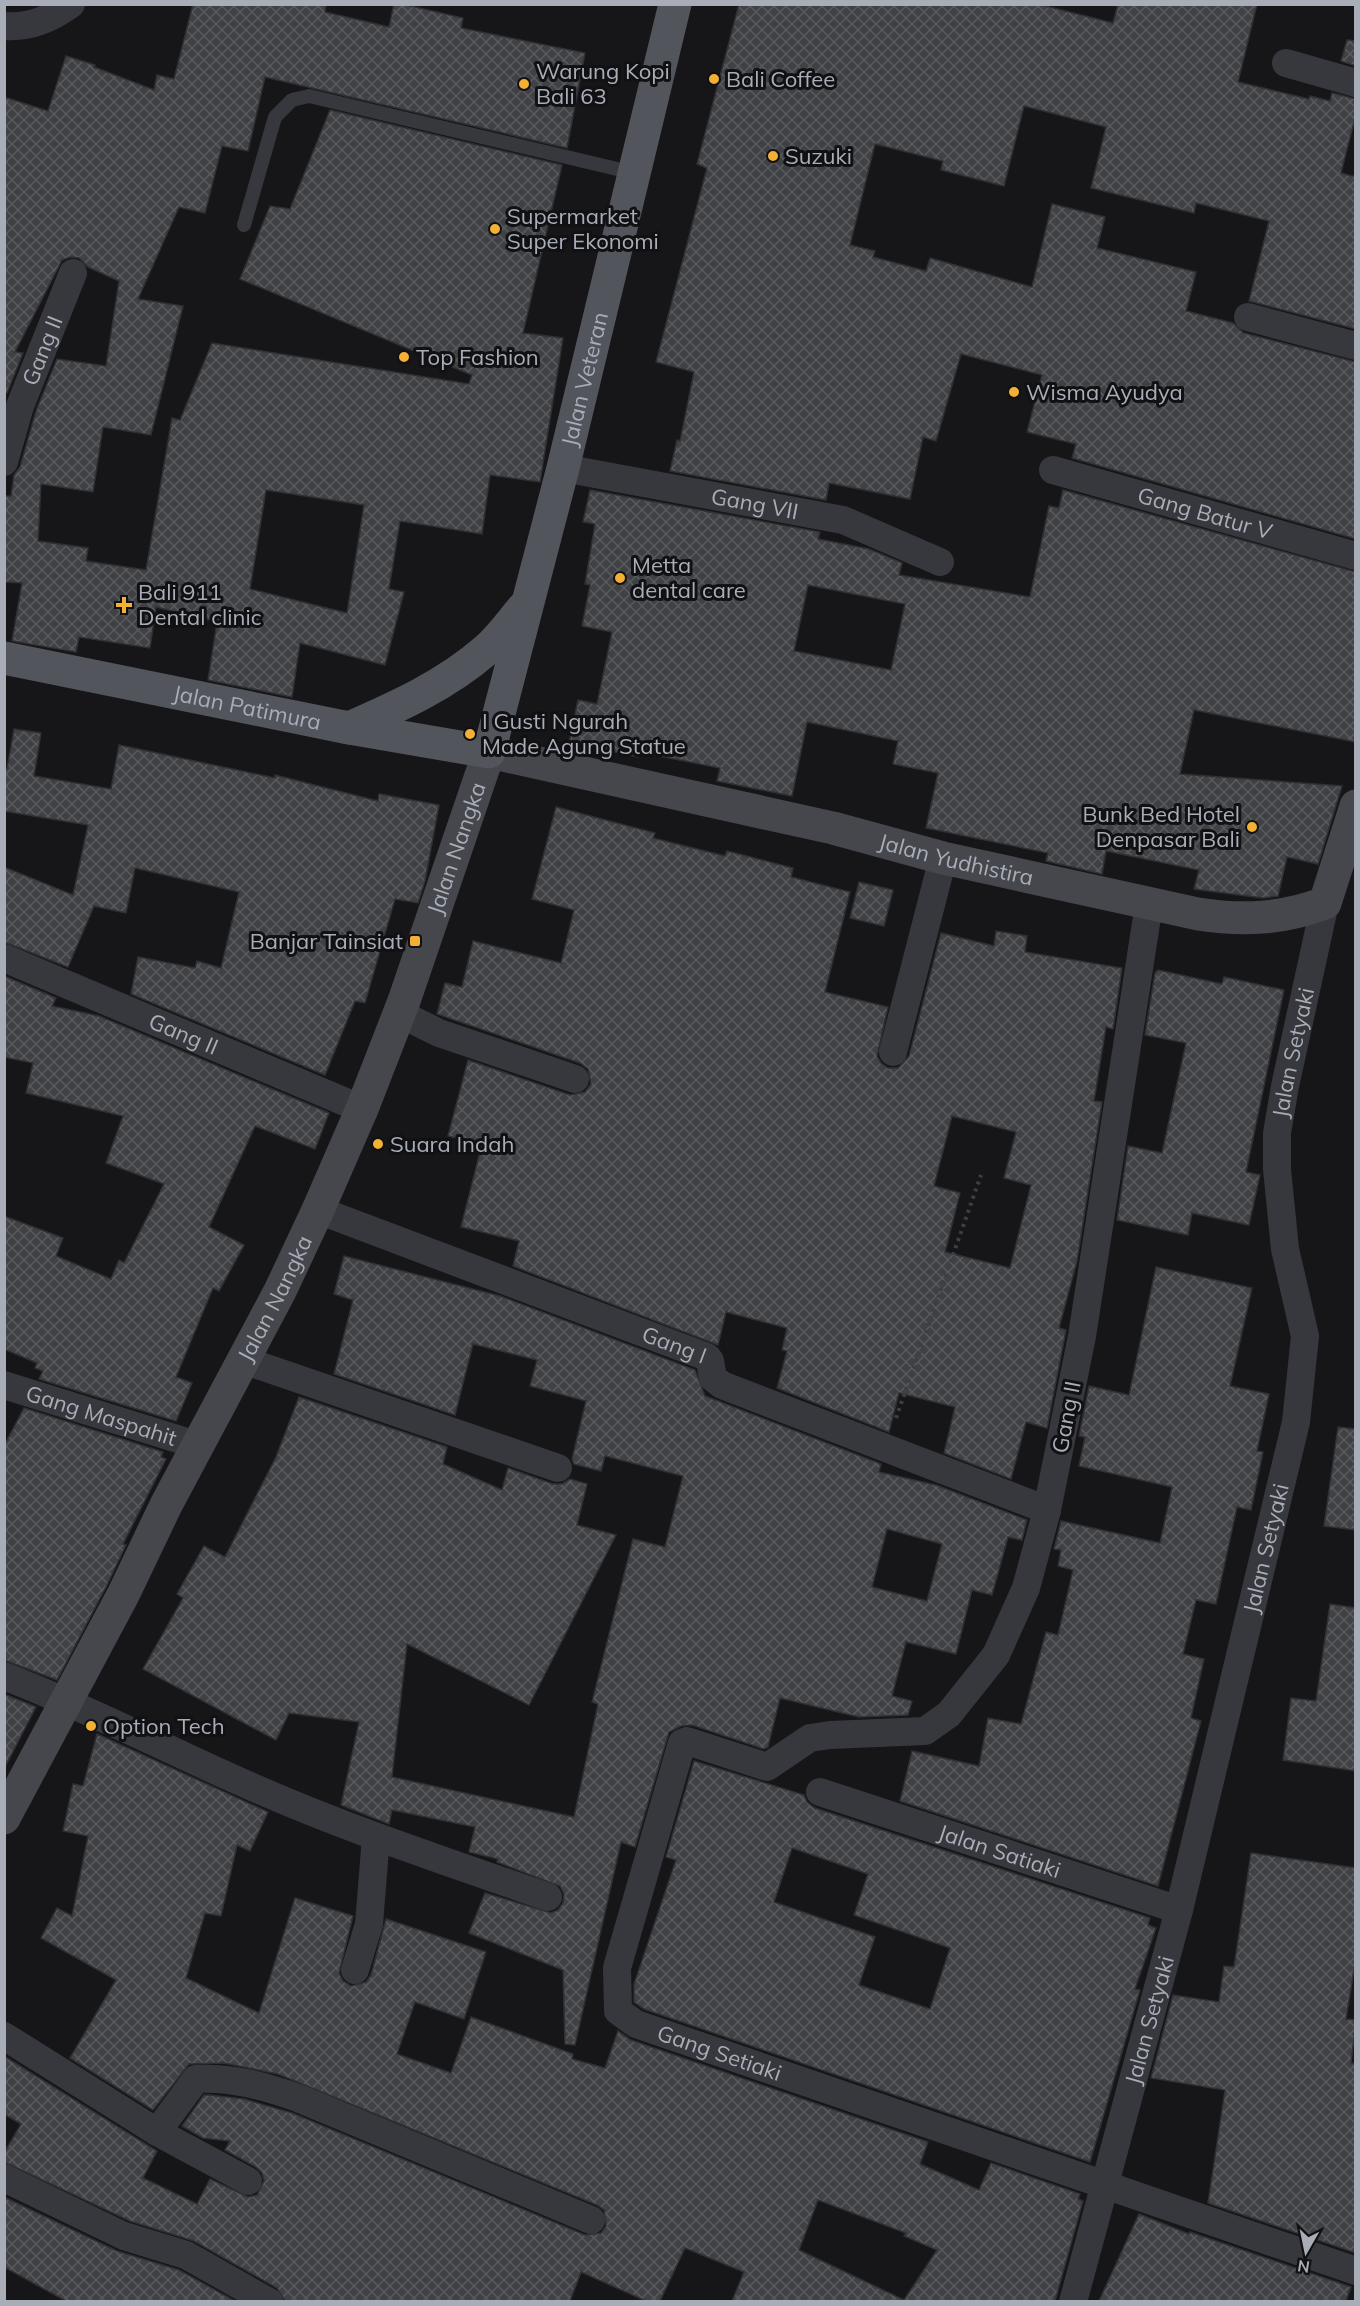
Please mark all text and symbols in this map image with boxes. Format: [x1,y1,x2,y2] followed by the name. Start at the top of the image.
[536,57,670,110] place label: Warung Kopi Bali 63
[726,65,835,93] place label: Bali Coffee
[707,72,721,86] marker: Bali Coffee
[517,77,531,91] marker: Warung Kopi Bali 63
[785,142,852,170] place label: Suzuki
[766,149,780,163] marker: Suzuki
[507,202,659,255] place label: Supermarket Super Ekonomi
[488,222,502,236] marker: Supermarket Super Ekonomi
[555,309,614,449] street label: Jalan Veteran
[16,312,69,389] street label: Gang II
[416,343,539,371] place label: Top Fashion
[397,350,411,364] marker: Top Fashion
[1026,378,1183,406] place label: Wisma Ayudya
[1007,385,1021,399] marker: Wisma Ayudya
[1134,481,1276,546] street label: Gang Batur V
[709,482,801,525] street label: Gang VII
[632,551,746,604] place label: Metta dental care
[613,571,627,585] marker: Metta dental care
[138,578,262,631] place label: Bali 911 Dental clinic
[115,596,133,614] marker: Bali 911 Dental clinic
[170,679,324,736] street label: Jalan Patimura
[482,707,686,760] place label: I Gusti Ngurah Made Agung Statue
[463,727,477,741] marker: I Gusti Ngurah Made Agung Statue
[421,778,492,918] street label: Jalan Nangka
[1082,800,1240,853] place label: Bunk Bed Hotel Denpasar Bali
[1245,820,1259,834] marker: Bunk Bed Hotel Denpasar Bali
[876,827,1036,891] street label: Jalan Yudhistira
[250,927,403,955] place label: Banjar Tainsiat
[408,934,422,948] marker: Banjar Tainsiat
[1266,985,1320,1120] street label: Jalan Setyaki
[145,1007,223,1061] street label: Gang II
[390,1130,514,1158] place label: Suara Indah
[371,1137,385,1151] marker: Suara Indah
[231,1231,318,1366] street label: Jalan Nangka
[638,1320,711,1370] street label: Gang I
[23,1379,181,1452] street label: Gang Maspahit
[1045,1379,1087,1455] street label: Gang II
[1237,1481,1295,1616] street label: Jalan Setyaki
[103,1712,225,1740] place label: Option Tech
[84,1719,98,1733] marker: Option Tech
[935,1818,1064,1884] street label: Jalan Satiaki
[1118,1953,1180,2088] street label: Jalan Setyaki
[654,2018,785,2087] street label: Gang Setiaki
[1276,2222,1336,2282] north arrow
[1296,2256,1311,2278] text: N

